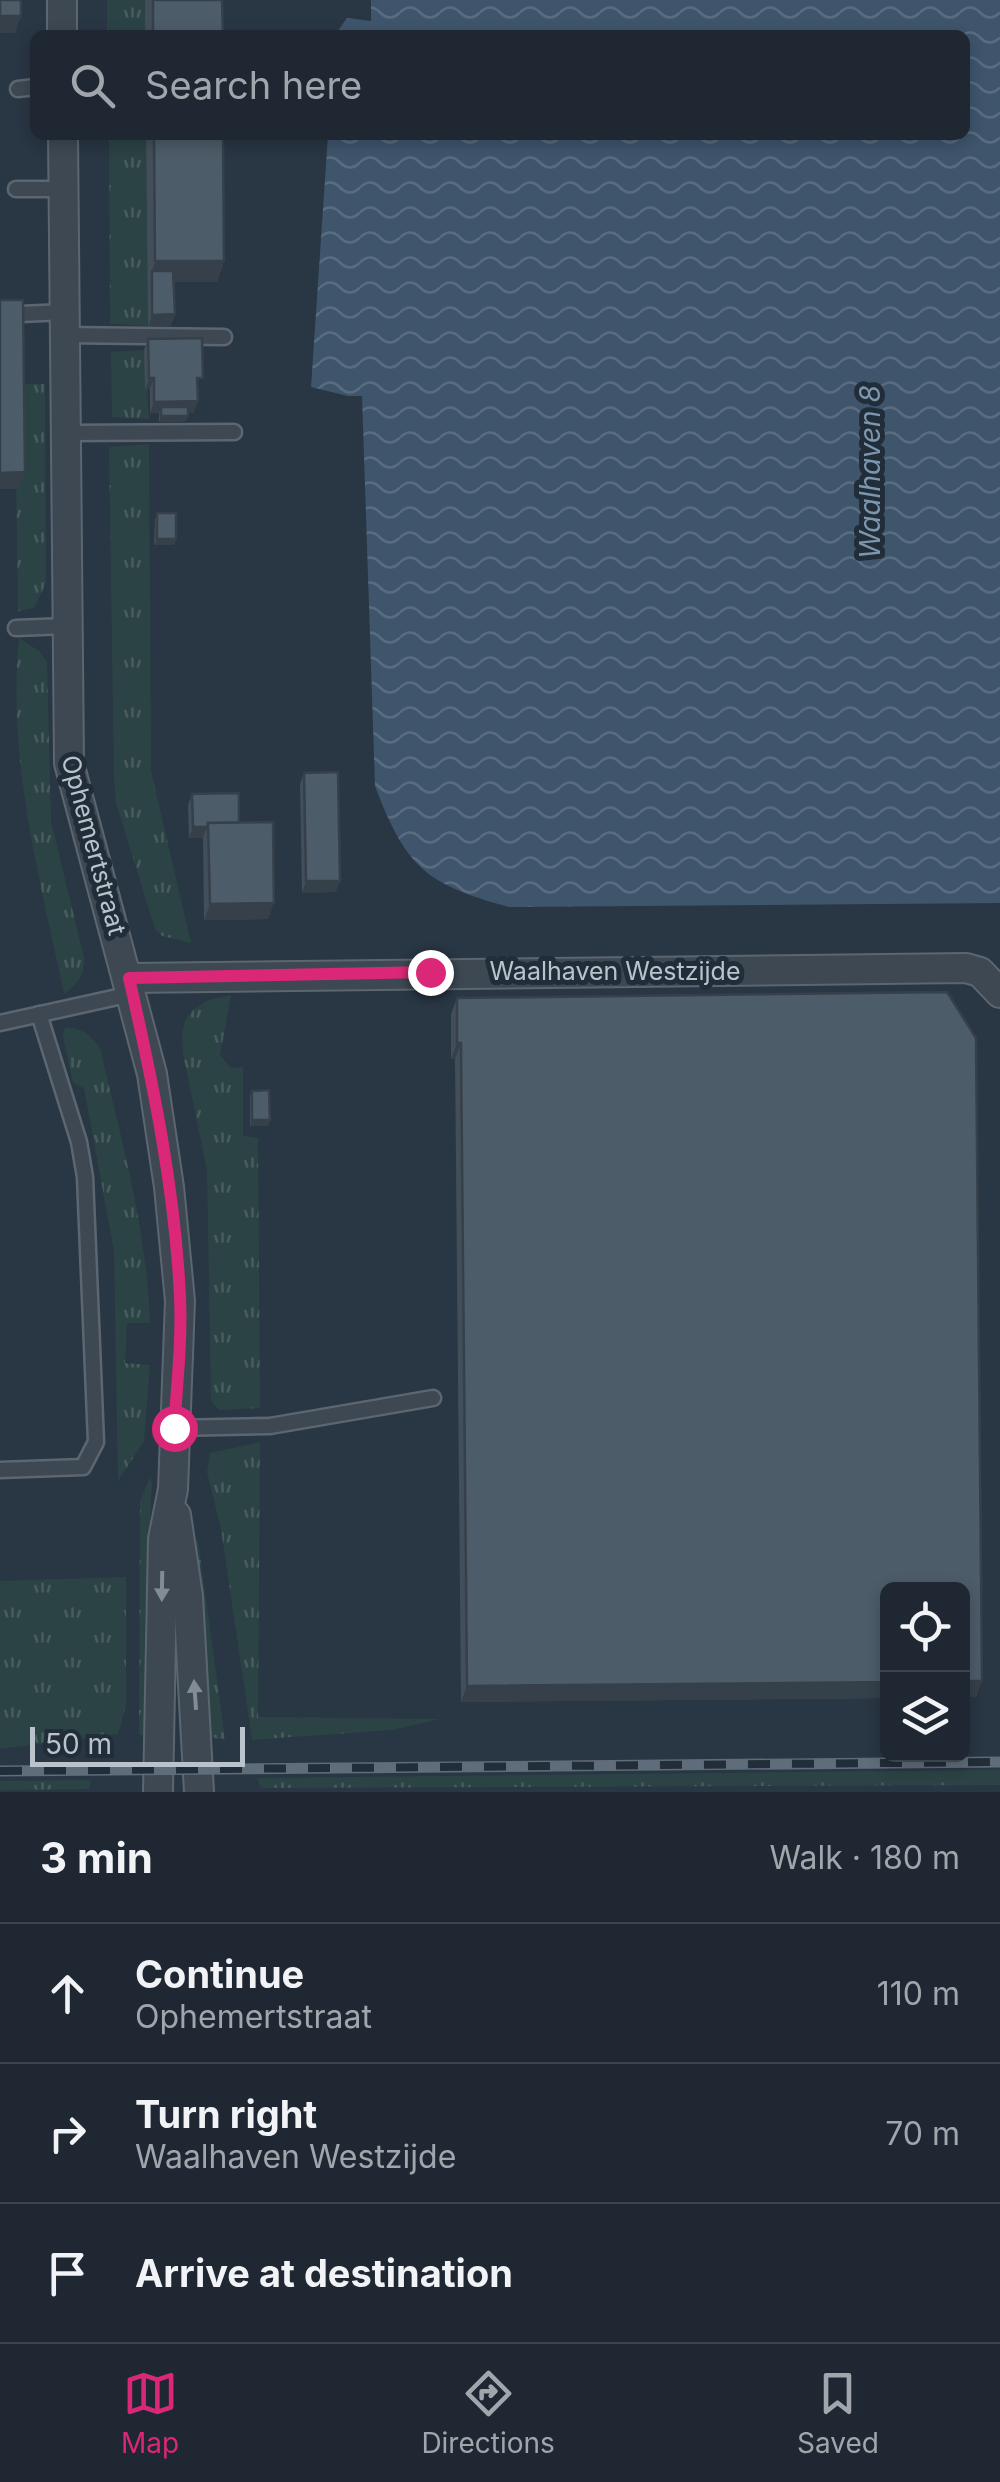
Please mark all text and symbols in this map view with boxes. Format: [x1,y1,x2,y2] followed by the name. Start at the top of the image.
[30,30,970,140] search box
[65,58,120,113] icon: search
[145,62,362,108] text: Search here
[853,385,887,559] water label: Waalhaven 8
[56,752,132,938] street label: Ophemertstraat
[408,950,454,996] route end
[489,956,741,986] street label: Waalhaven Westzijde
[152,1406,198,1452] route start
[154,1570,170,1602] one-way arrow
[880,1582,970,1762] map controls
[880,1582,970,1672] button: locate
[880,1672,970,1762] button: layers
[187,1678,203,1710] one-way arrow
[30,1722,245,1766] scale bar
[45,1727,112,1761] text: 50 m
[40,1832,153,1883] text: 3 min
[770,1838,960,1877] text: Walk · 180 m
[135,1951,304,1997] text: Continue
[40,1966,95,2021] icon: ahead
[877,1974,960,2013] text: 110 m
[135,1997,372,2036] text: Ophemertstraat
[135,2091,317,2137] text: Turn right
[40,2106,95,2161] icon: right
[885,2114,960,2153] text: 70 m
[135,2137,456,2176] text: Waalhaven Westzijde
[40,2246,95,2301] icon: arrive
[135,2250,513,2296] text: Arrive at destination
[121,2366,179,2460] tab: Map
[421,2366,555,2460] tab: Directions
[797,2366,879,2460] tab: Saved

